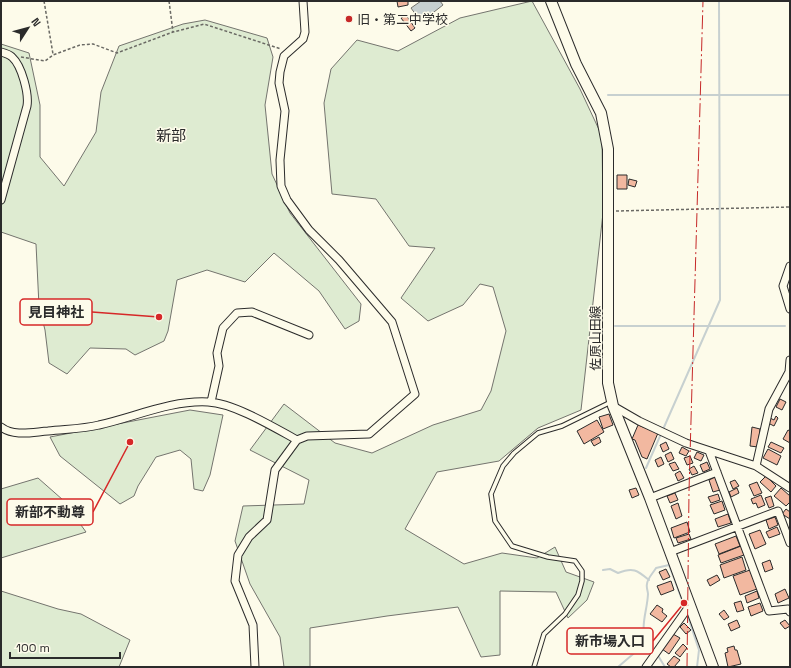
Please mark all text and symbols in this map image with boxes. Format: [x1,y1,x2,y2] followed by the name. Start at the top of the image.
[8,8,48,48] north arrow
[357,11,448,28] place label: 旧・第二中学校
[344,14,354,24] marker: 旧・第二中学校
[28,15,44,29] text: N
[156,126,186,145] district label: 新部
[20,299,92,325] callout: 見目神社
[28,303,84,321] text: 見目神社
[587,305,604,371] street label: 佐原山田線
[7,499,93,525] callout: 新部不動尊
[15,503,85,521] text: 新部不動尊
[567,628,653,654] callout: 新市場入口
[575,632,645,650] text: 新市場入口
[10,634,120,660] scale bar
[16,640,50,656] text: 100 m

